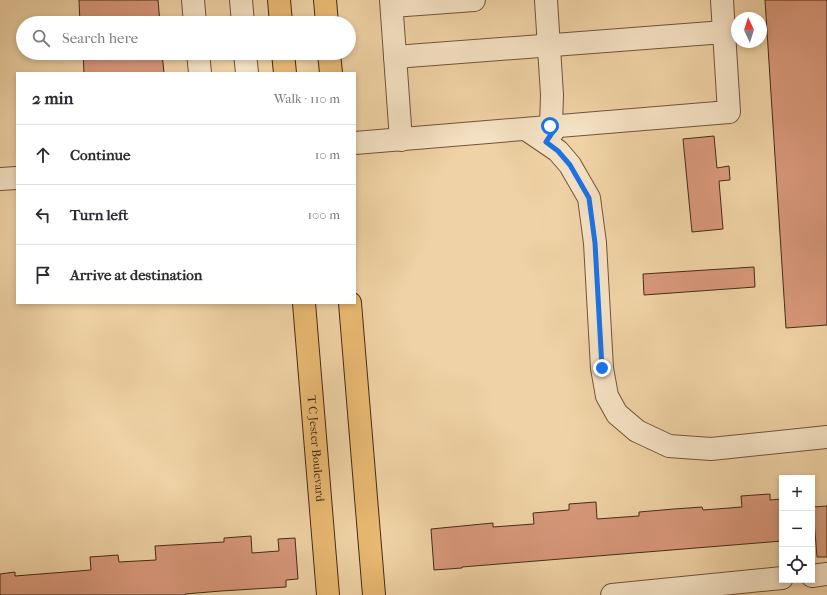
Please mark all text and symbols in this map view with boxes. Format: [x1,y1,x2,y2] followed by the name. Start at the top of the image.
[731,12,767,48] north arrow
[16,16,356,60] search box
[30,27,52,49] icon: search
[62,29,138,47] text: Search here
[32,88,73,108] text: 2 min
[274,91,340,106] text: Walk · 110 m
[541,117,559,135] route start
[32,144,54,166] icon: ahead
[70,146,130,164] text: Continue
[315,147,340,162] text: 10 m
[32,204,54,226] icon: left
[70,206,128,224] text: Turn left
[307,207,340,222] text: 100 m
[32,264,54,286] icon: arrive
[70,266,202,284] text: Arrive at destination
[593,359,611,377] route end
[305,395,327,503] street label: T C Jester Boulevard
[779,475,815,583] map controls
[779,475,815,511] button: +
[779,511,815,547] button: −
[779,547,815,583] button: locate

